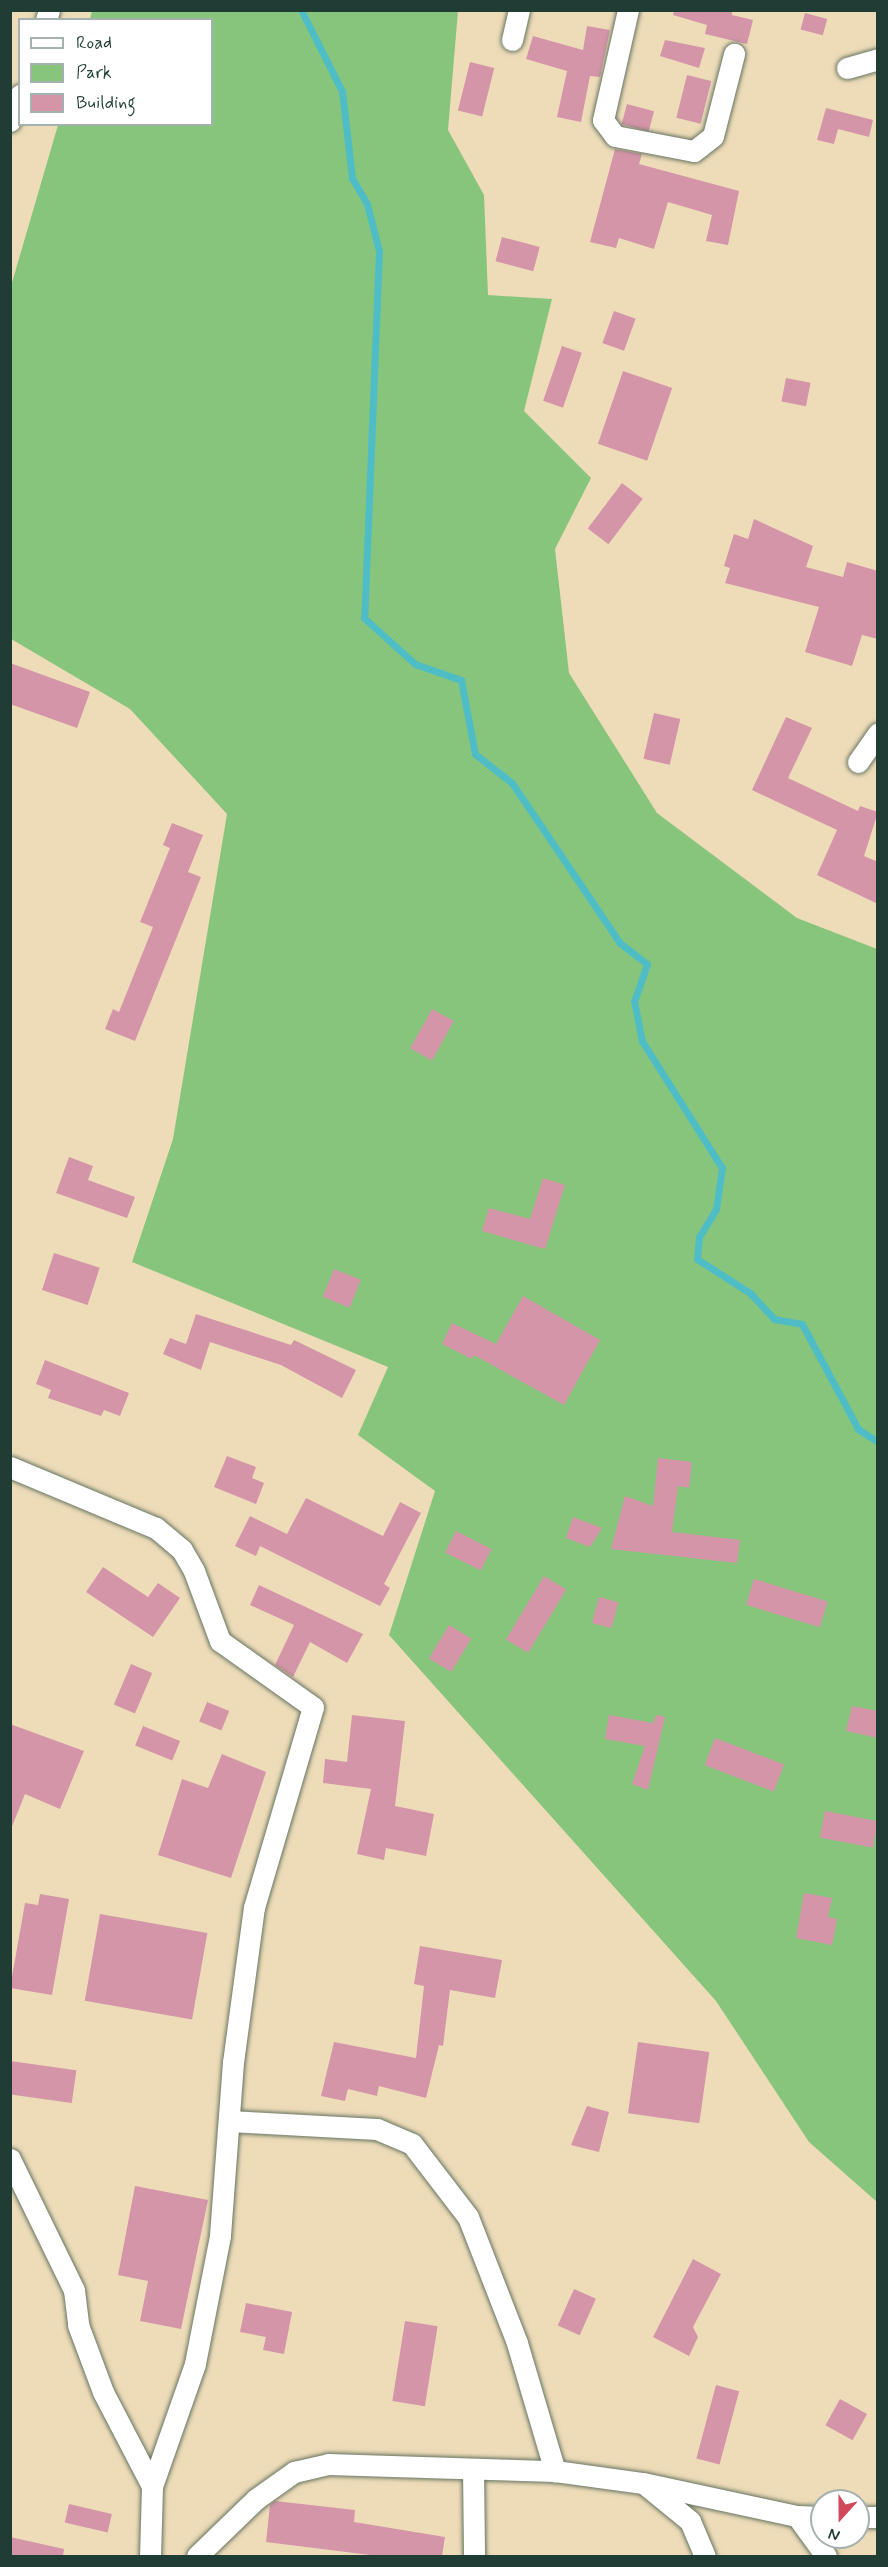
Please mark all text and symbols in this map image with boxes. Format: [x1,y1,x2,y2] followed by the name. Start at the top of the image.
[18,18,213,126] legend
[76,31,112,55] text: Road
[76,61,112,85] text: Park
[76,91,136,115] text: Building
[810,2489,870,2549] north arrow
[825,2523,843,2546] text: N

